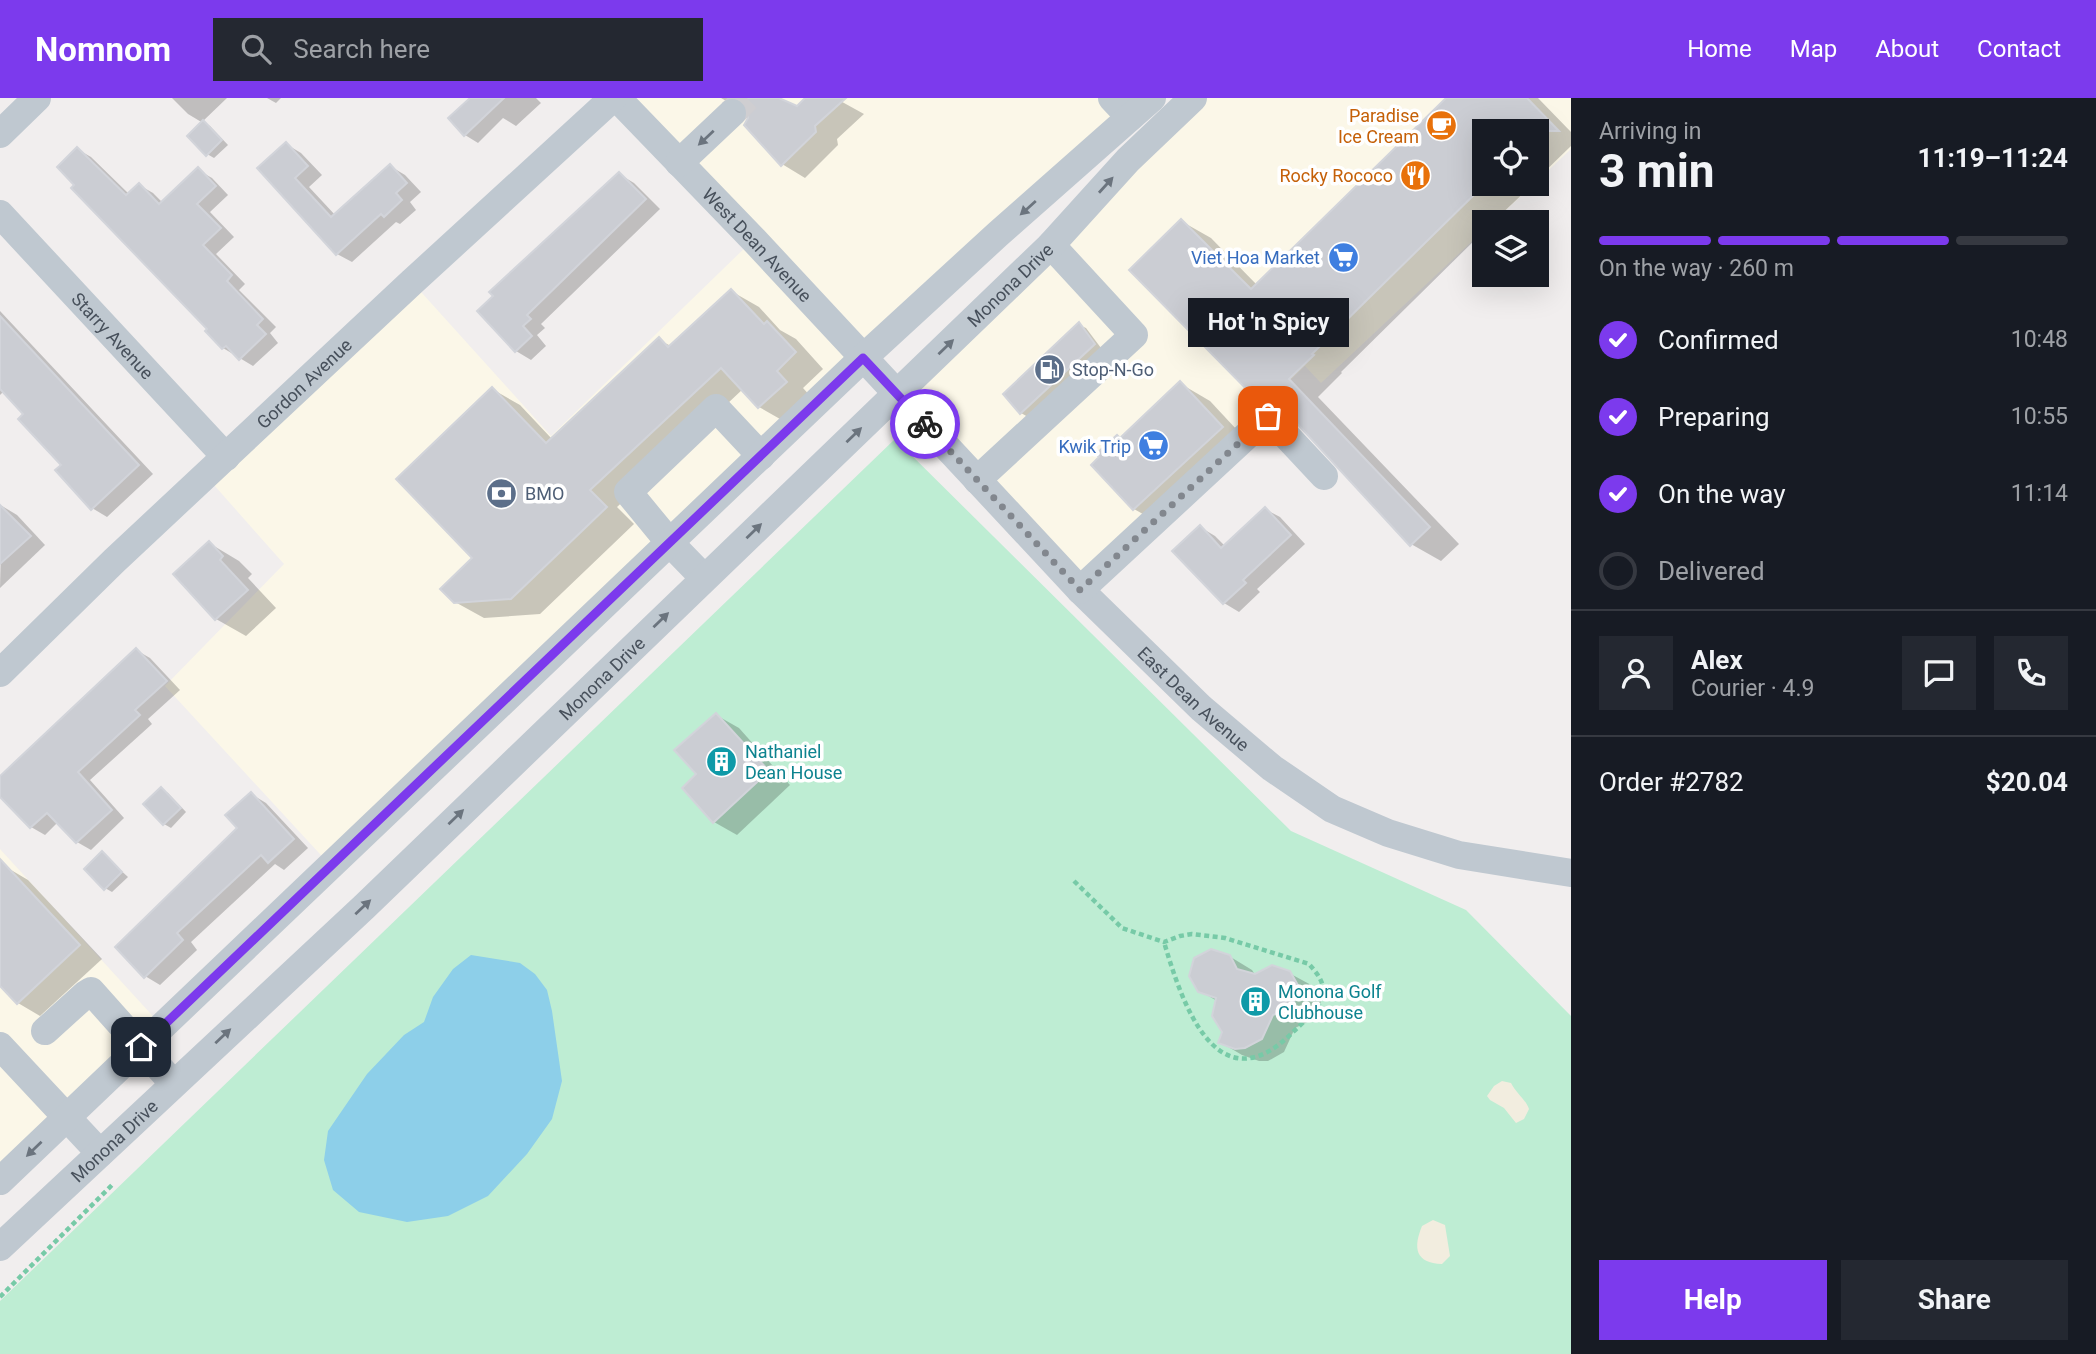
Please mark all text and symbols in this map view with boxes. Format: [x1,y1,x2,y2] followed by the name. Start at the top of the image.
[213,18,703,81] search box
[35,30,171,69] text: Nomnom
[237,30,275,68] icon: search
[293,34,430,64] text: Search here
[1687,35,1752,63] text: Home
[1790,35,1837,63] text: Map
[1875,35,1939,63] text: About
[1977,35,2061,63] text: Contact
[1338,105,1419,147] place label: Paradise Ice Cream
[1425,108,1459,142] cafe icon: Paradise Ice Cream
[1599,118,1702,145] text: Arriving in
[1472,119,1549,287] map controls
[1472,119,1549,196] button: locate
[697,129,714,146] one-way arrow
[1918,143,2068,173] text: 11:19–11:24
[1599,144,1715,198] text: 3 min
[1399,158,1433,192] restaurant icon: Rocky Rococo
[1279,165,1393,186] place label: Rocky Rococo
[1097,177,1113,194] one-way arrow
[699,183,816,306] street label: West Dean Avenue
[1019,200,1036,215] one-way arrow
[1472,210,1549,287] button: layers
[963,239,1057,331] street label: Monona Drive
[1326,240,1360,274] supermarket icon: Viet Hoa Market
[1191,247,1320,268] place label: Viet Hoa Market
[1599,255,1794,282] text: On the way · 260 m
[68,288,158,383] street label: Starry Avenue
[1188,297,1348,346] callout: Hot 'n Spicy
[1208,309,1329,336] text: Hot 'n Spicy
[1599,321,1637,359] icon: check
[1658,325,1779,355] text: Confirmed
[2011,326,2068,353] text: 10:48
[252,334,356,433] street label: Gordon Avenue
[937,338,954,355] one-way arrow
[1032,352,1066,386] fuel station icon: Stop-N-Go
[1072,359,1154,380] place label: Stop-N-Go
[1238,386,1298,446] pin
[890,389,960,459] courier
[1249,397,1287,435] icon: bag
[1599,398,1637,436] icon: check
[1658,402,1770,432] text: Preparing
[2011,403,2068,430] text: 10:55
[906,405,944,443] icon: bike
[845,427,862,443] one-way arrow
[1137,429,1171,463] supermarket icon: Kwik Trip
[1058,436,1131,457] place label: Kwik Trip
[1599,475,1637,513] icon: check
[485,476,519,510] bank icon: BMO
[1658,479,1786,509] text: On the way
[2011,480,2068,507] text: 11:14
[525,483,564,504] place label: BMO
[745,523,762,540] one-way arrow
[1658,556,1765,586] text: Delivered
[652,613,669,629] one-way arrow
[554,632,649,724] street label: Monona Drive
[1599,636,1673,710] button: person
[1902,636,1976,710] button: chat
[1994,636,2068,710] button: phone
[1134,642,1254,755] street label: East Dean Avenue
[1691,645,1743,675] text: Alex
[1691,675,1814,702] text: Courier · 4.9
[745,741,842,783] place label: Nathaniel Dean House
[705,744,739,778] building icon: Nathaniel Dean House
[1599,767,1744,797] text: Order #2782
[1986,767,2068,797] text: $20.04
[448,809,465,826] one-way arrow
[355,899,372,915] one-way arrow
[1278,981,1382,1023] place label: Monona Golf Clubhouse
[1238,984,1272,1018] building icon: Monona Golf Clubhouse
[111,1017,171,1077] pin
[122,1028,160,1066] icon: home
[214,1029,231,1045] one-way arrow
[66,1095,162,1186] street label: Monona Drive
[26,1141,43,1157] one-way arrow
[1599,1260,1827,1340] button: Help
[1841,1260,2068,1340] button: Share

